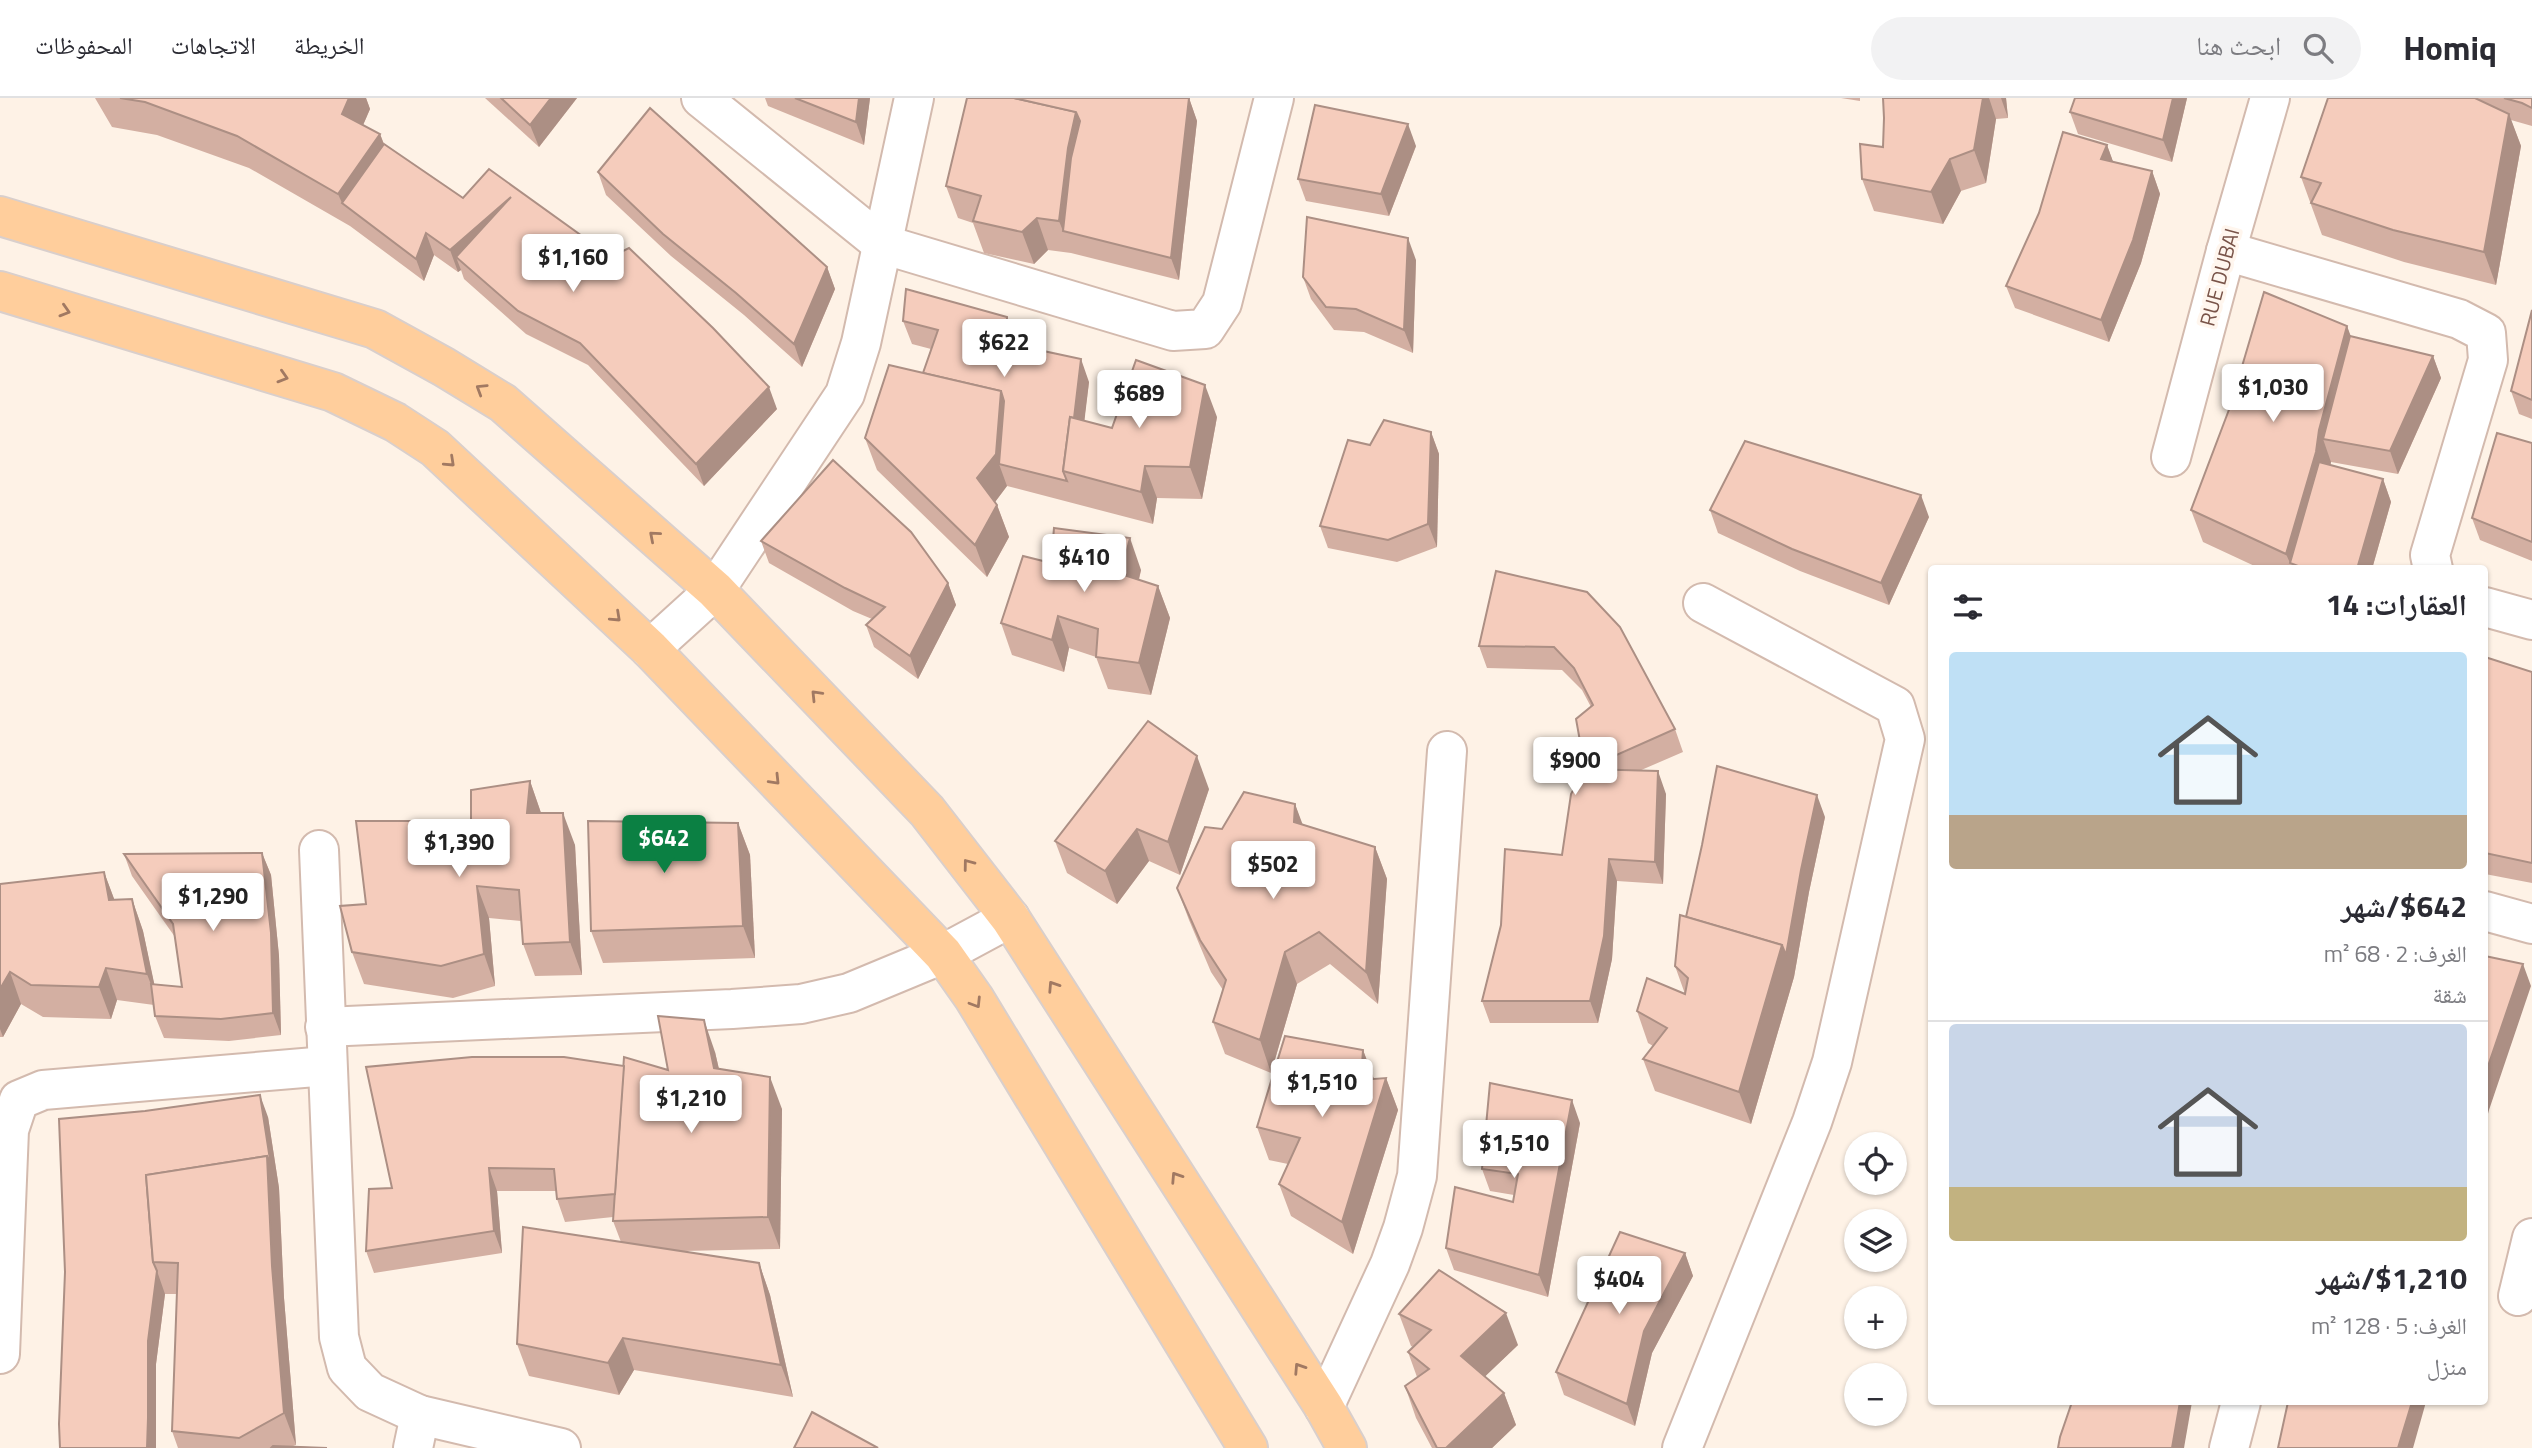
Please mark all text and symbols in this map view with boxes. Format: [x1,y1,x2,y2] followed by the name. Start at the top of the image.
[1871,17,2361,80] search box
[2403,23,2497,73] text: Homiq
[2196,26,2281,65] text: ابحث هنا
[35,27,133,63] text: المحفوظات
[171,27,256,63] text: الاتجاهات
[294,27,365,63] text: الخريطة
[2299,29,2337,67] icon: search
[2191,224,2247,330] street label: RUE DUBAI
[516,234,630,294] pin: $1,160
[538,239,608,274] text: $1,160
[59,303,71,318] one-way arrow
[963,320,1045,379] pin: $622
[978,324,1030,359] text: $622
[2216,364,2330,424] pin: $1,030
[277,368,289,383] one-way arrow
[2238,369,2308,404] text: $1,030
[1098,370,1180,430] pin: $689
[1113,375,1165,410] text: $689
[475,385,488,398] one-way arrow
[442,453,455,466] one-way arrow
[649,532,662,544] one-way arrow
[1043,534,1125,594] pin: $410
[1058,539,1110,574] text: $410
[2326,581,2467,627] text: العقارات: 14
[1949,588,1987,626] icon: filters
[608,609,621,622] one-way arrow
[812,691,825,704] one-way arrow
[2145,697,2271,823] icon: home
[1534,738,1616,797] pin: $900
[1549,742,1601,777] text: $900
[767,772,780,785] one-way arrow
[623,816,705,875] pin: $642
[402,820,516,879] pin: $1,390
[638,820,690,855] text: $642
[424,824,494,859] text: $1,390
[1232,842,1314,901] pin: $502
[1247,846,1299,881] text: $502
[964,860,977,872] one-way arrow
[156,874,270,933] pin: $1,290
[178,878,248,913] text: $1,290
[2341,883,2467,929] text: $642/شهر
[2324,936,2467,971] text: الغرف: 2 · 68 m²
[2433,977,2467,1012] text: شقة
[1049,980,1062,993] one-way arrow
[968,995,981,1008] one-way arrow
[1265,1060,1379,1119] pin: $1,510
[1287,1064,1357,1099] text: $1,510
[2145,1069,2271,1195] icon: home
[634,1076,748,1135] pin: $1,210
[656,1080,726,1115] text: $1,210
[1457,1121,1571,1180] pin: $1,510
[1479,1125,1549,1160] text: $1,510
[1844,1132,1907,1426] map controls
[1844,1132,1907,1195] button: locate
[1172,1172,1185,1185] one-way arrow
[1844,1209,1907,1272] button: layers
[2316,1255,2467,1301] text: $1,210/شهر
[1578,1256,1660,1316] pin: $404
[1593,1261,1645,1296] text: $404
[1844,1286,1907,1349] button: +
[2311,1308,2467,1343] text: الغرف: 5 · 128 m²
[2427,1349,2467,1384] text: منزل
[1295,1363,1308,1376] one-way arrow
[1844,1363,1907,1426] button: −

